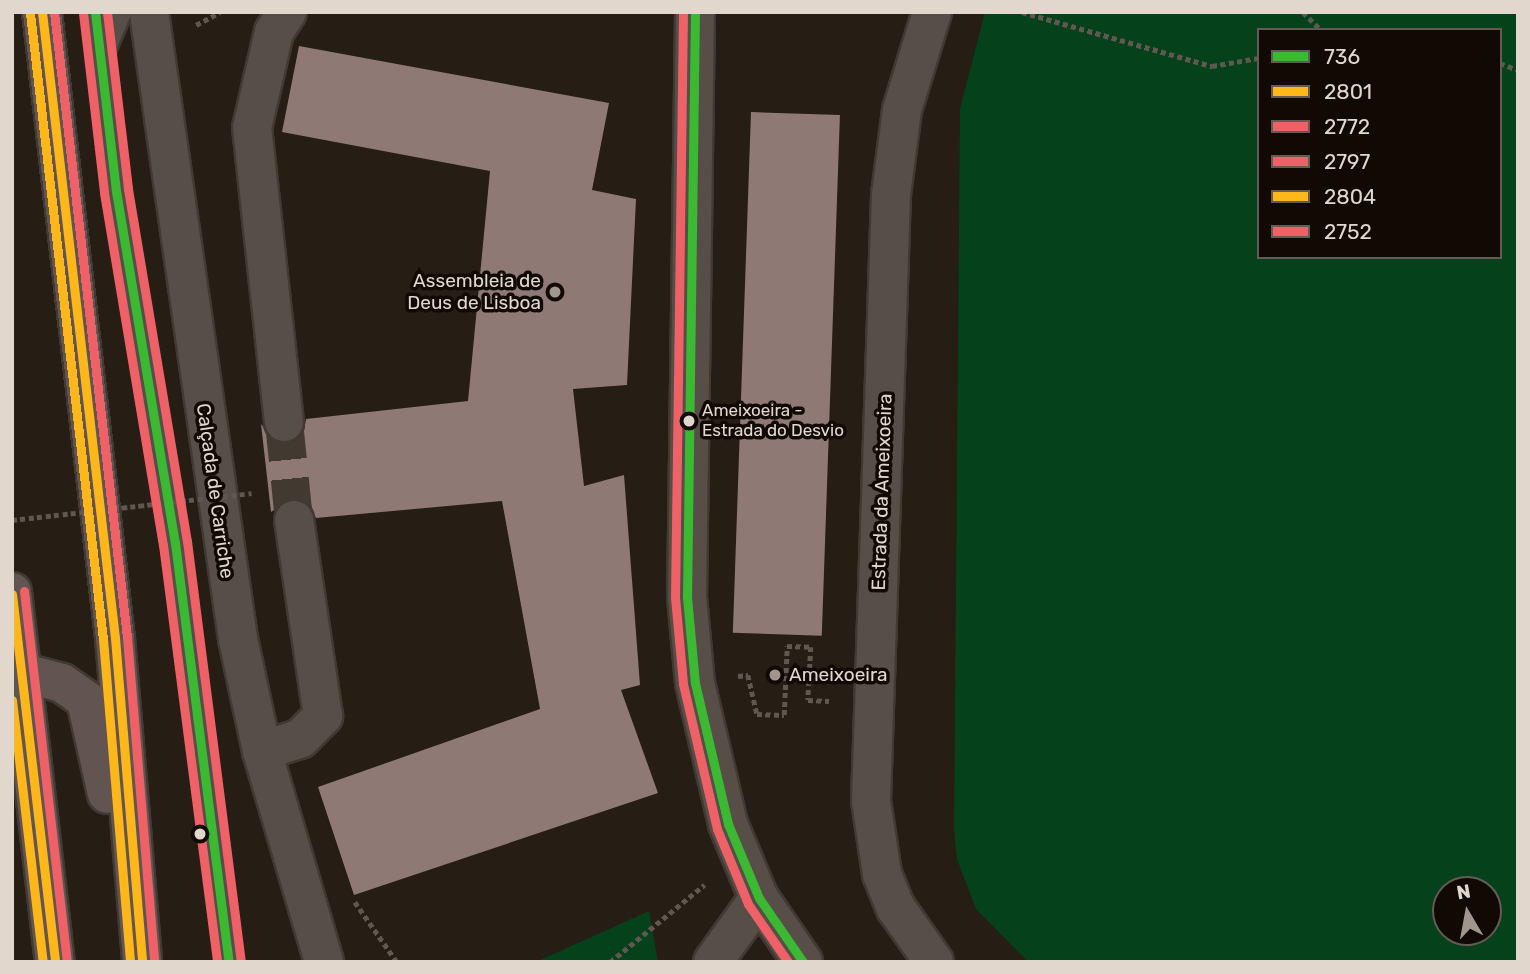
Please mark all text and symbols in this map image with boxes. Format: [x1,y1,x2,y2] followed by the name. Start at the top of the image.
[1257,28,1502,259] legend
[1324,44,1360,69] text: 736
[1324,79,1372,104] text: 2801
[1324,114,1370,139] text: 2772
[1324,149,1370,174] text: 2797
[1324,184,1376,209] text: 2804
[1324,219,1372,244] text: 2752
[407,270,541,314] place label: Assembleia de Deus de Lisboa
[547,284,563,300] marker: Assembleia de Deus de Lisboa
[867,393,897,591] street label: Estrada da Ameixoeira
[702,401,844,441] place label: Ameixoeira - Estrada do Desvio
[191,402,239,580] street label: Calçada de Carriche
[682,414,696,428] marker: Ameixoeira - Estrada do Desvio
[789,664,888,686] place label: Ameixoeira
[767,667,783,683] marker: Ameixoeira
[193,827,207,841] unlabelled marker
[1432,876,1502,946] north arrow
[1455,879,1472,904] text: N

